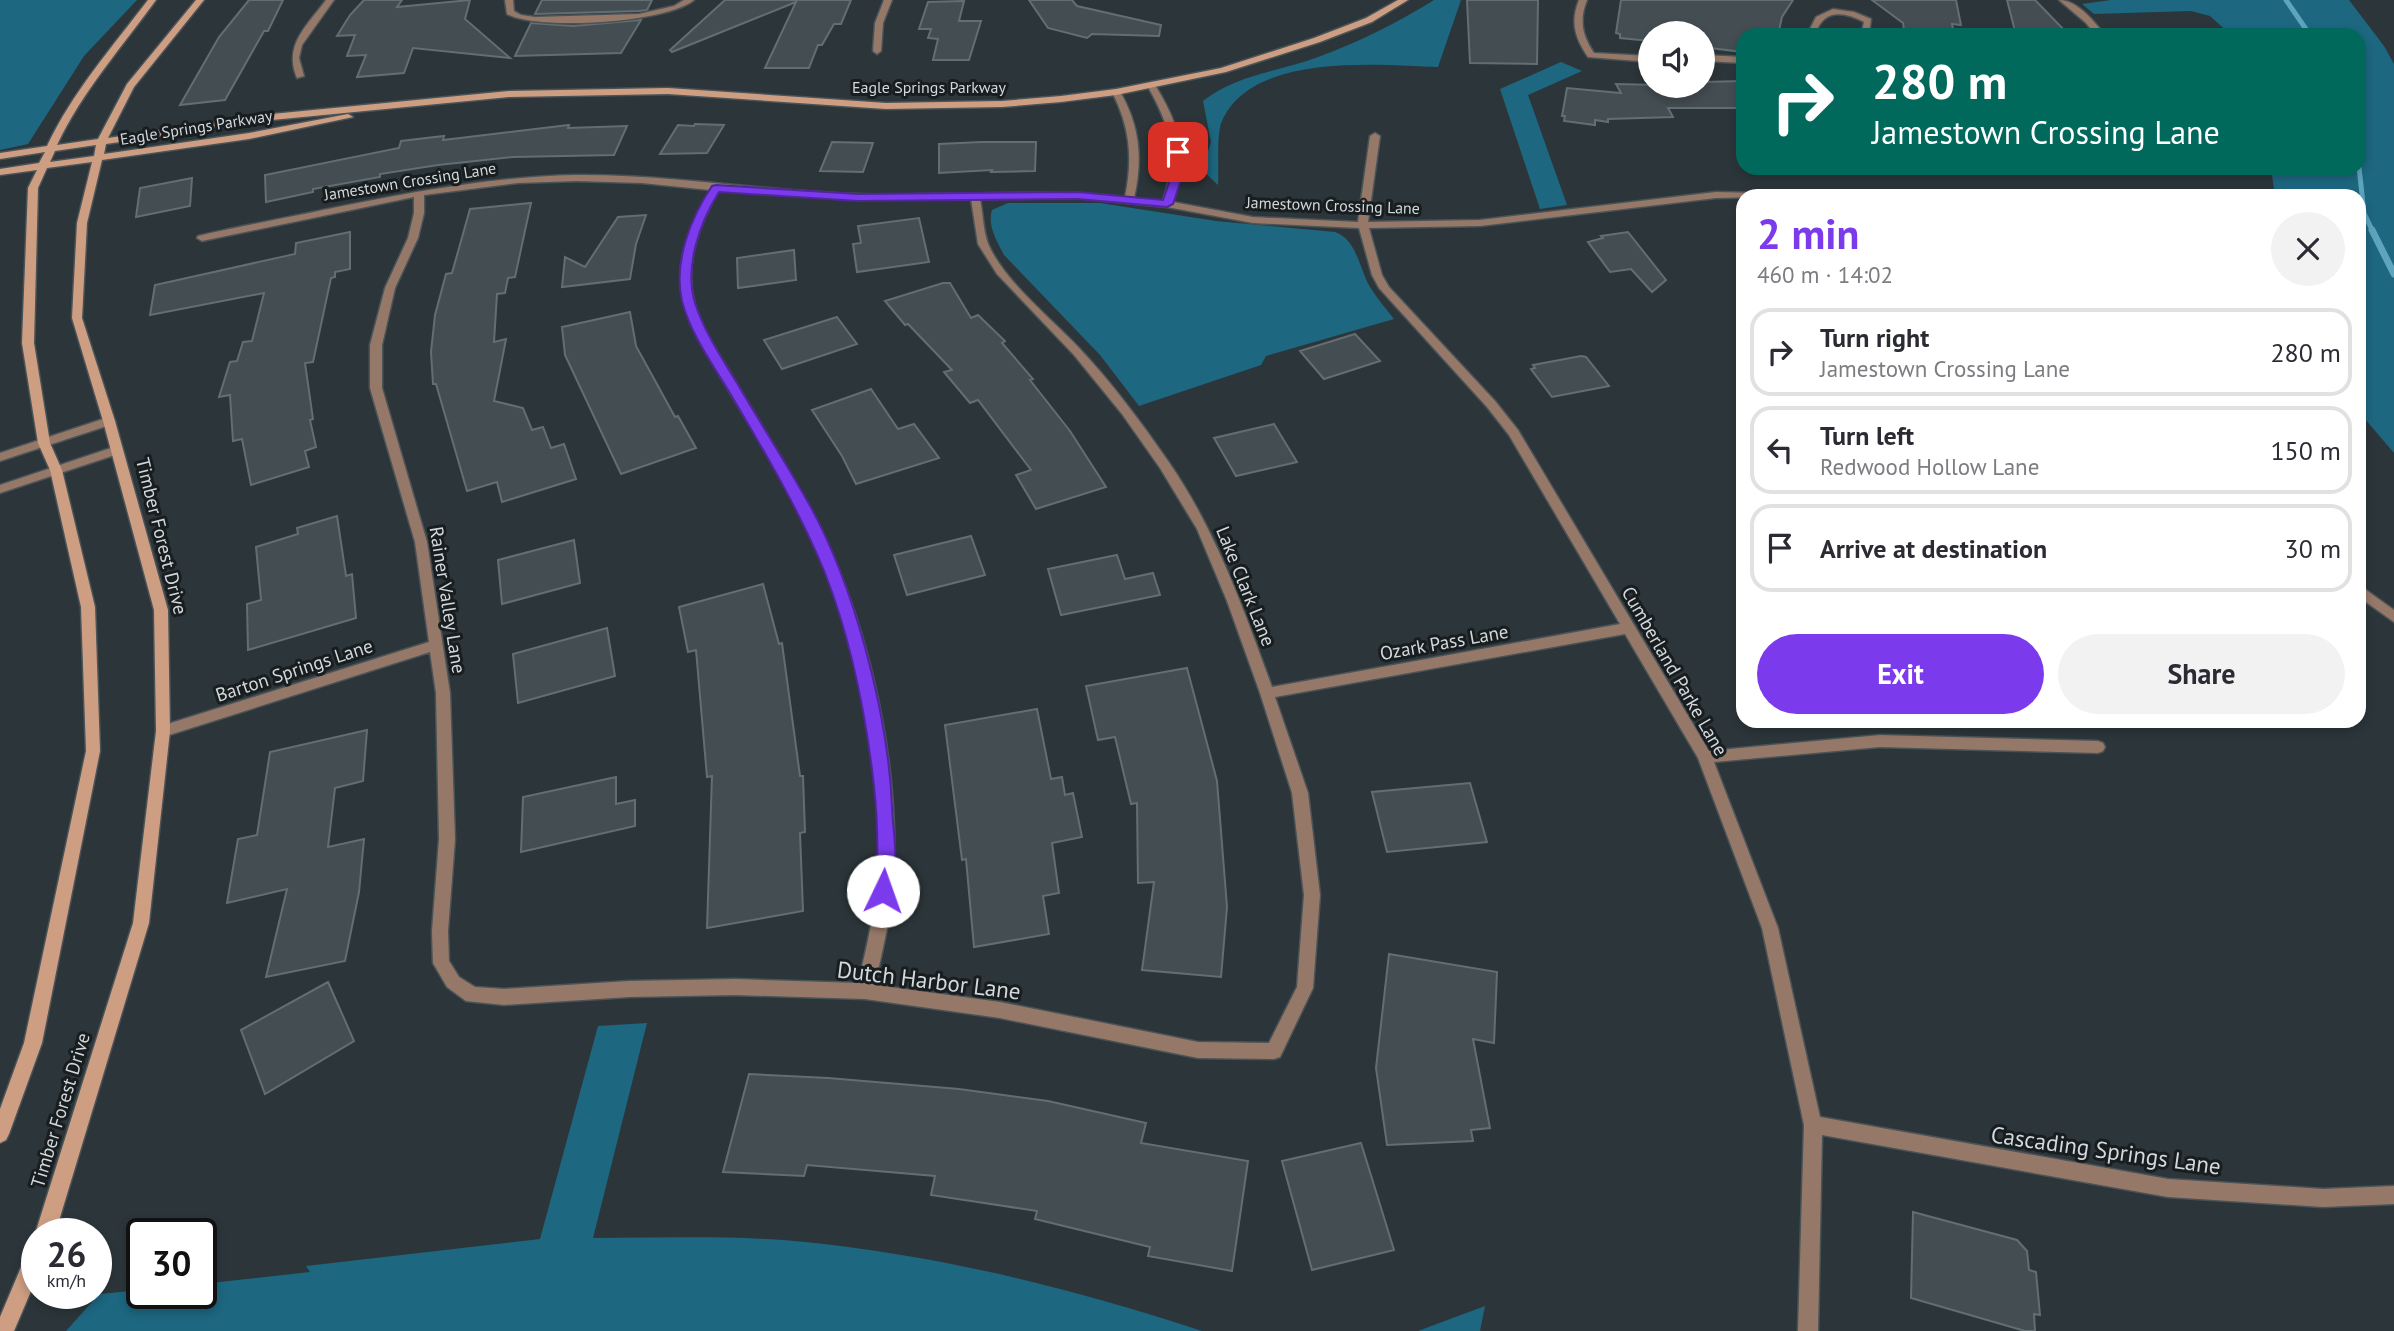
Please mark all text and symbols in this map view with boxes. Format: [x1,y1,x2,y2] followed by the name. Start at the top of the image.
[1638,21,1715,98] map controls
[1638,21,1715,98] button: sound
[1872,49,2007,113] text: 280 m
[1757,56,1848,147] icon: right
[852,77,1007,97] street label: Eagle Springs Parkway
[118,105,274,149] street label: Eagle Springs Parkway
[1872,111,2220,153] text: Jamestown Crossing Lane
[1148,122,1208,182] pin
[1159,133,1197,171] icon: arrive
[322,158,497,205] street label: Jamestown Crossing Lane
[1245,192,1420,218] street label: Jamestown Crossing Lane
[1757,206,1859,261] text: 2 min
[2271,212,2345,286] button: close
[1757,260,1893,289] text: 460 m · 14:02
[1820,321,1929,354] text: Turn right
[1761,333,1799,371] icon: right
[2270,336,2341,369] text: 280 m
[1820,354,2070,383] text: Jamestown Crossing Lane
[1820,419,1914,452] text: Turn left
[1761,431,1799,469] icon: left
[2270,434,2341,467] text: 150 m
[1820,452,2039,481] text: Redwood Hollow Lane
[131,455,193,617] street label: Timber Forest Drive
[1211,523,1281,649] street label: Lake Clark Lane
[425,525,471,675] street label: Rainer Valley Lane
[1761,529,1799,567] icon: arrive
[1820,532,2047,565] text: Arrive at destination
[2285,532,2341,565] text: 30 m
[1617,582,1733,760] street label: Cumberland Parke Lane
[1378,619,1510,665] street label: Ozark Pass Lane
[212,633,376,707] street label: Barton Springs Lane
[1757,634,2044,714] button: Exit
[2058,634,2345,714] button: Share
[846,854,920,928] position arrow
[836,954,1022,1006] street label: Dutch Harbor Lane
[25,1030,95,1190] street label: Timber Forest Drive
[1989,1120,2223,1180] street label: Cascading Springs Lane
[126,1218,217,1309] speed limit sign: 30
[47,1231,86,1277] text: 26
[47,1269,86,1292] text: km/h

